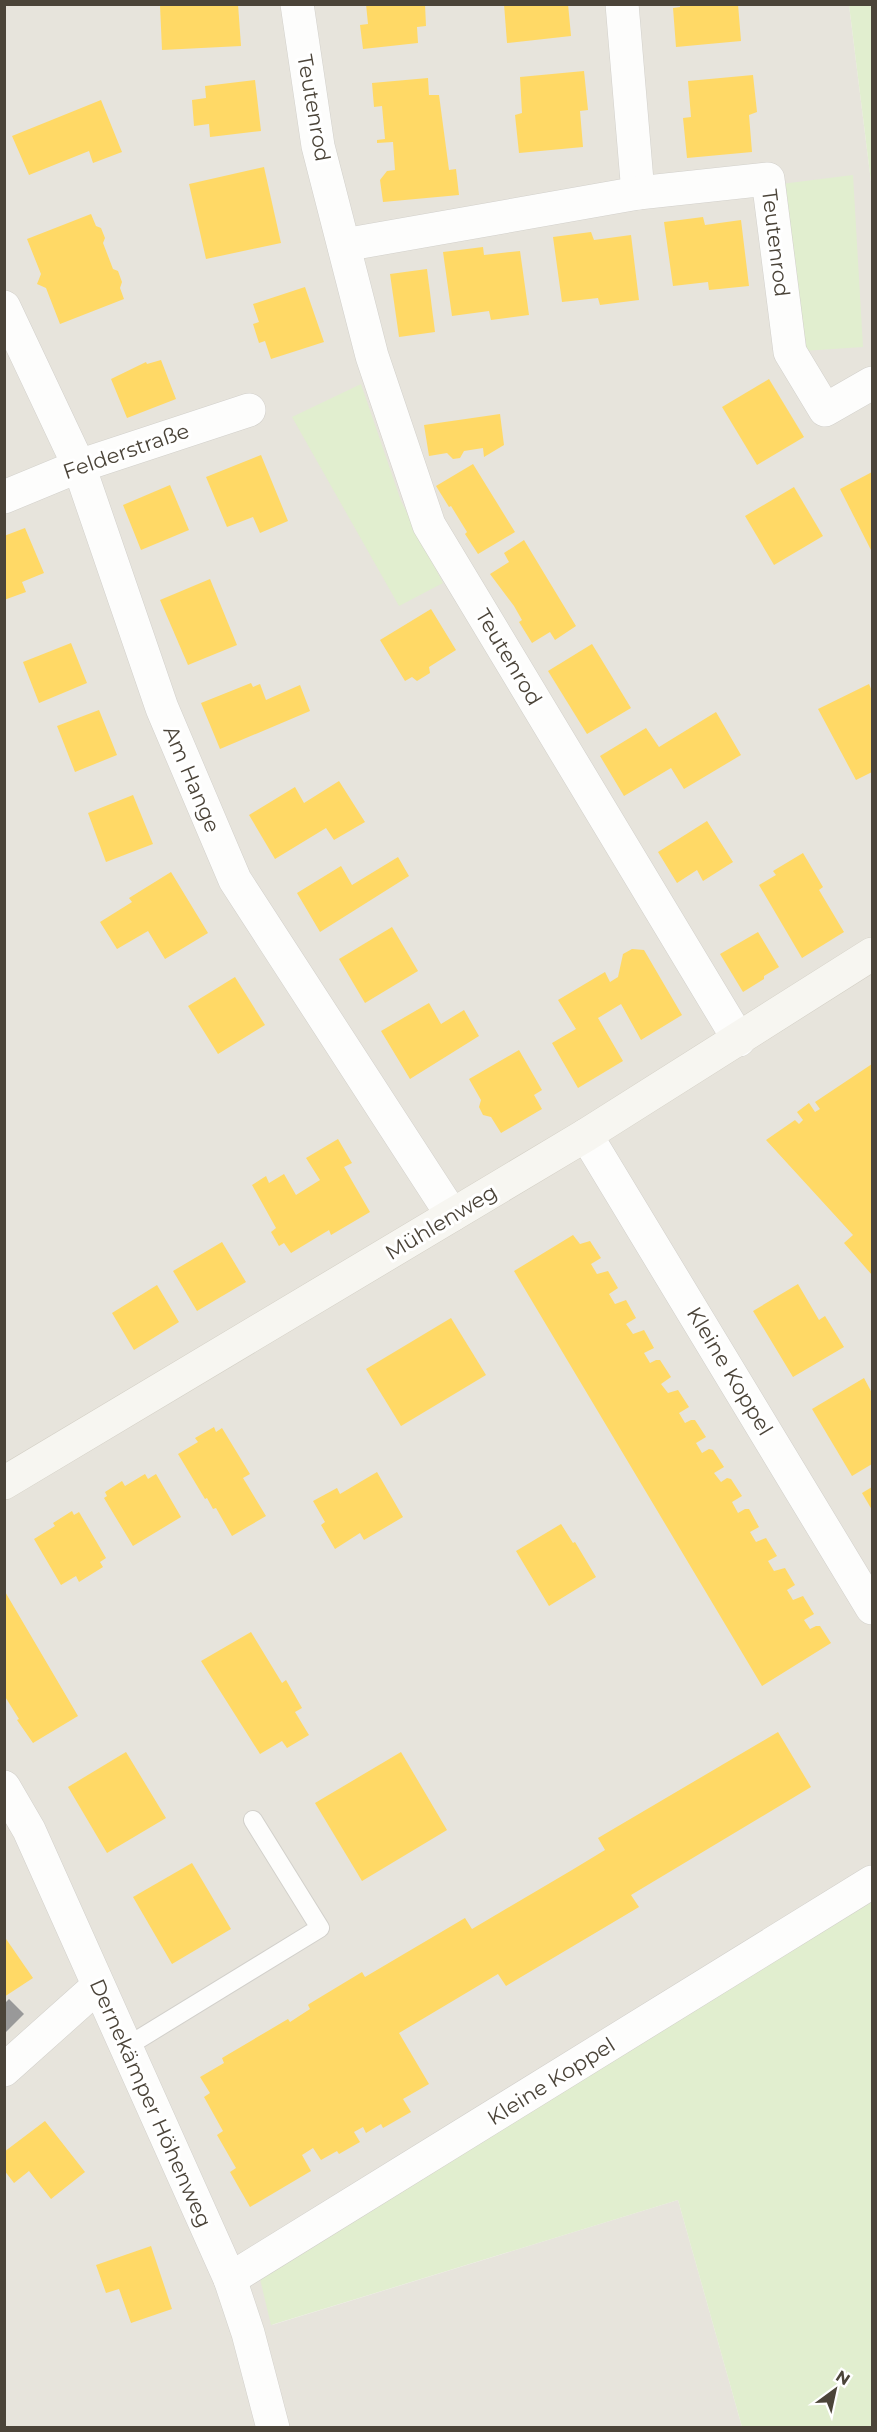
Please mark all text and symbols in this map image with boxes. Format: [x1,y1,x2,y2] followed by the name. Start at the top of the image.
[292,53,336,163] street label: Teutenrod
[757,188,795,298] street label: Teutenrod
[60,418,192,484] street label: Felderstraße
[470,604,548,710] street label: Teutenrod
[158,722,226,836] street label: Am Hange
[381,1179,501,1265] street label: Mühlenweg
[682,1302,778,1440] street label: Kleine Koppel
[85,1975,217,2231] street label: Dernekämper Höhenweg
[483,2032,619,2130] street label: Kleine Koppel
[805,2360,865,2420] north arrow
[832,2366,853,2389] text: N

